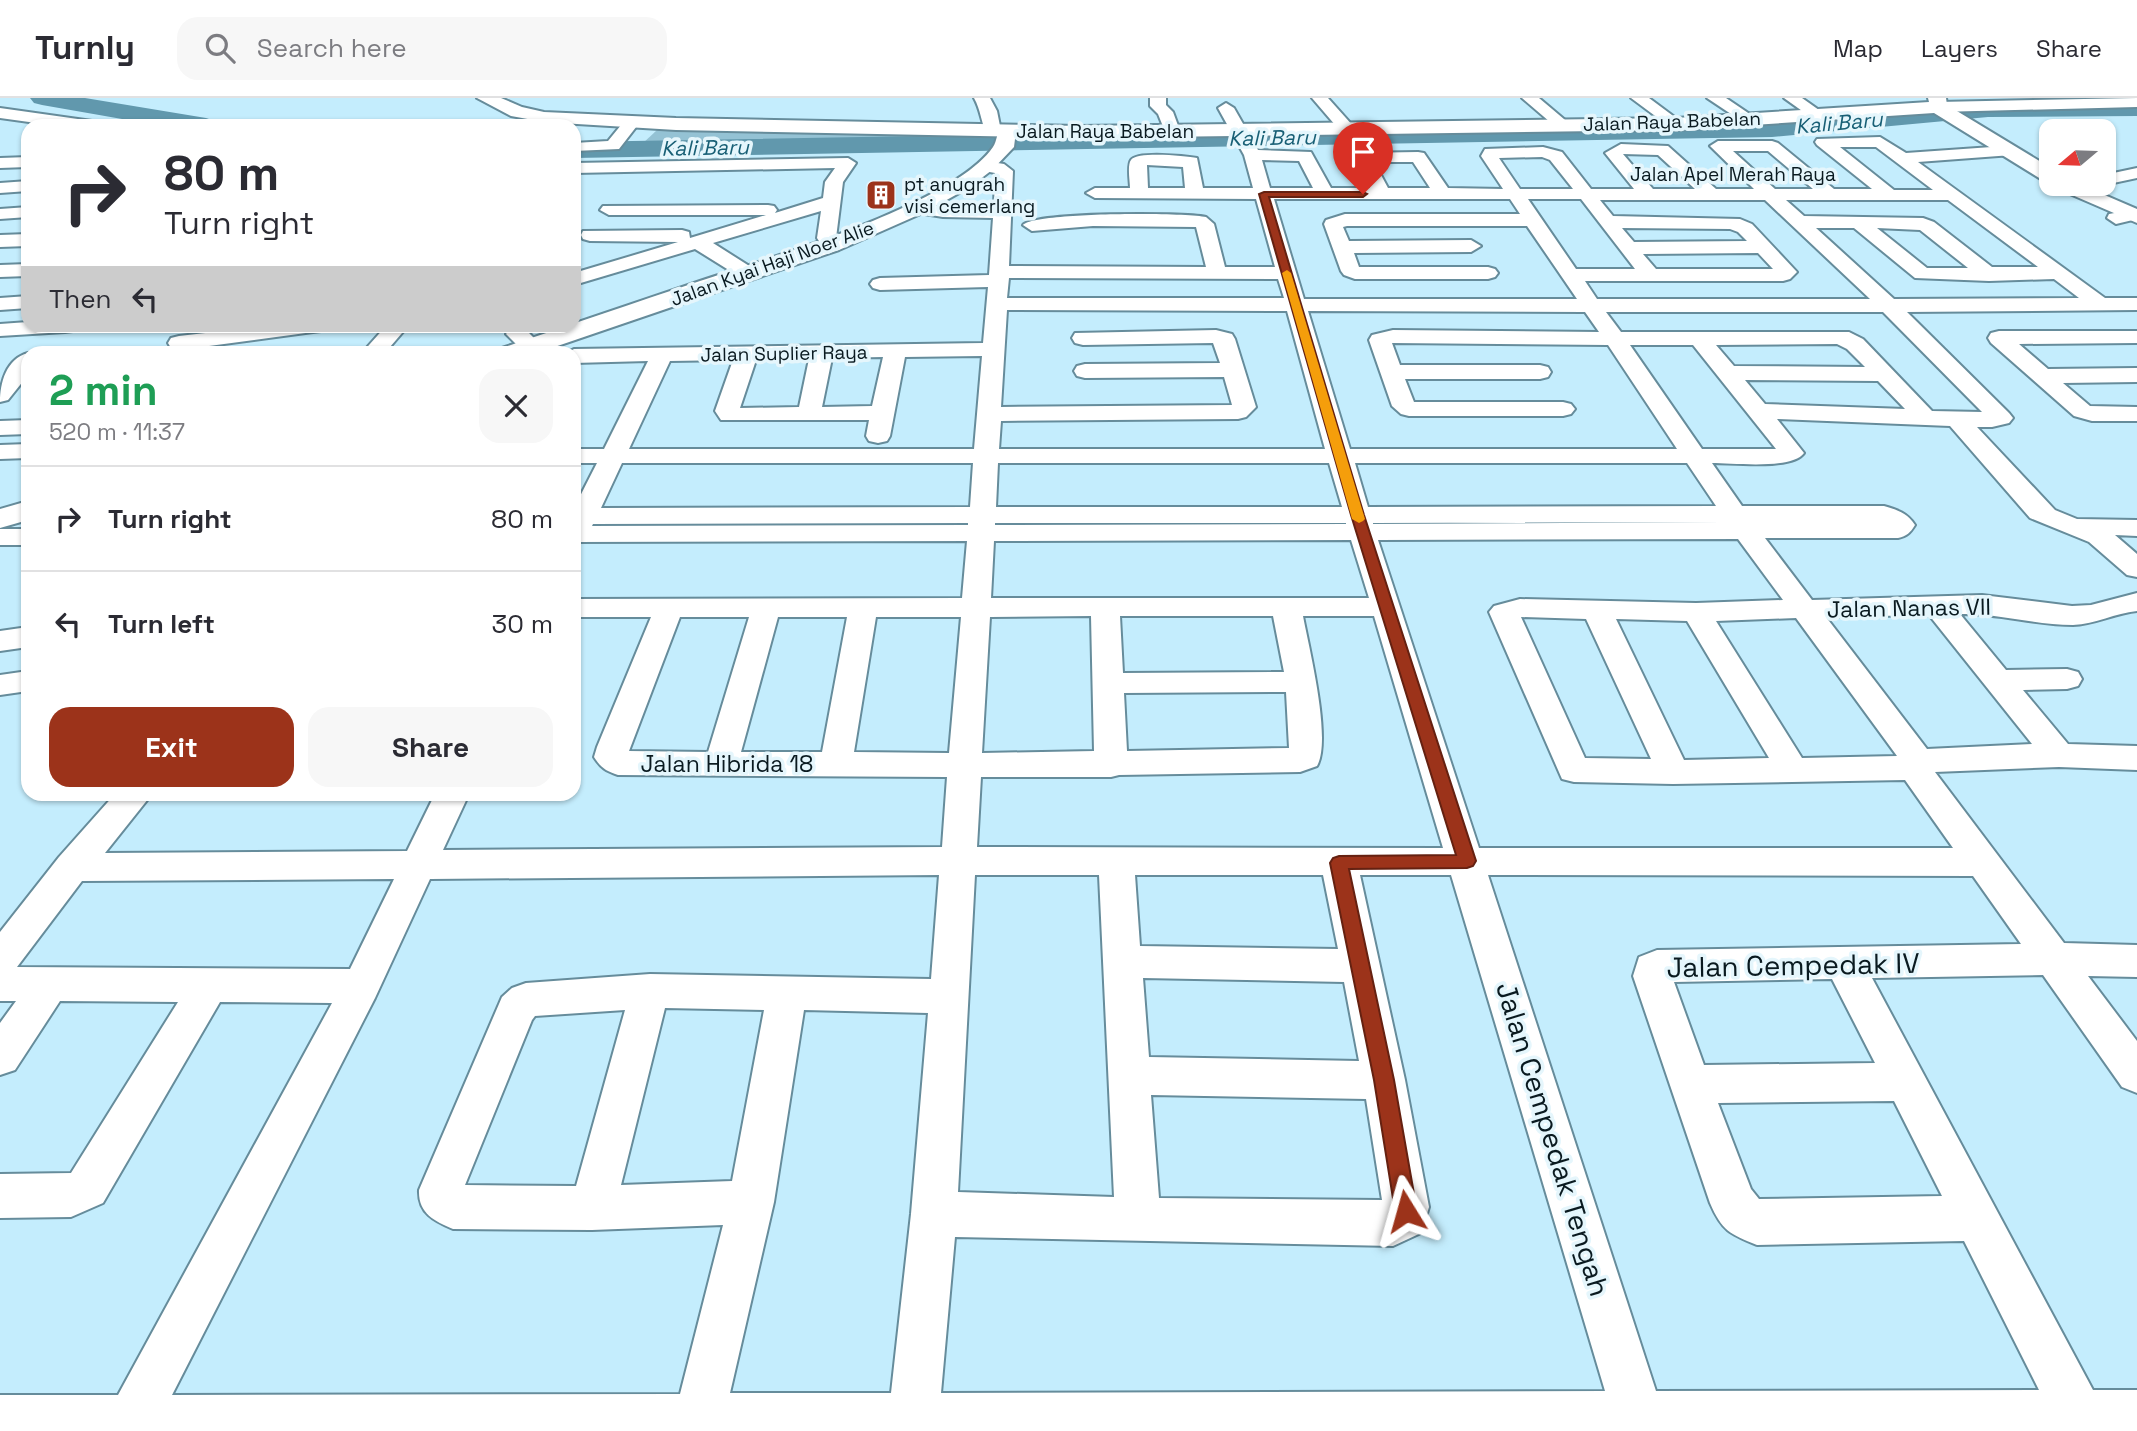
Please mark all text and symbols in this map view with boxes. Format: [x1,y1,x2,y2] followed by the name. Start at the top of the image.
[177,17,667,80] search box
[35,27,135,69] text: Turnly
[201,29,239,67] icon: search
[257,31,407,65] text: Search here
[1833,33,1883,64] text: Map
[1921,33,1998,64] text: Layers
[2036,33,2102,64] text: Share
[1794,105,1885,140] water label: Kali Baru
[1583,106,1761,137] street label: Jalan Raya Babelan
[1016,119,1194,144] street label: Jalan Raya Babelan
[2039,119,2116,196] north arrow
[2039,119,2116,196] map controls
[1333,122,1393,194] pin
[1228,123,1317,152] water label: Kali Baru
[661,133,750,162] water label: Kali Baru
[1344,133,1382,171] icon: arrive
[164,142,279,204] text: 80 m
[49,147,140,238] icon: right
[1630,162,1836,187] street label: Jalan Apel Merah Raya
[904,172,1035,219] place label: pt anugrah visi cemerlang
[864,178,898,212] building icon: pt anugrah visi cemerlang
[164,203,314,243] text: Turn right
[667,215,877,312] street label: Jalan Kyai Haji Noer Alie
[126,280,164,318] icon: left
[49,282,112,316] text: Then
[700,340,868,367] street label: Jalan Suplier Raya
[49,364,158,417] text: 2 min
[479,369,553,443] button: close
[49,417,185,447] text: 520 m · 11:37
[49,500,87,538] icon: right
[108,502,232,536] text: Turn right
[491,502,553,536] text: 80 m
[1827,592,1991,624] street label: Jalan Nanas VII
[49,605,87,643] icon: left
[108,607,215,641] text: Turn left
[492,607,553,641] text: 30 m
[49,707,294,787] button: Exit
[308,707,553,787] button: Share
[641,749,813,779] street label: Jalan Hibrida 18
[1666,945,1920,985] street label: Jalan Cempedak IV
[1488,977,1618,1301] street label: Jalan Cempedak Tengah
[1369,1174,1443,1248] position arrow

